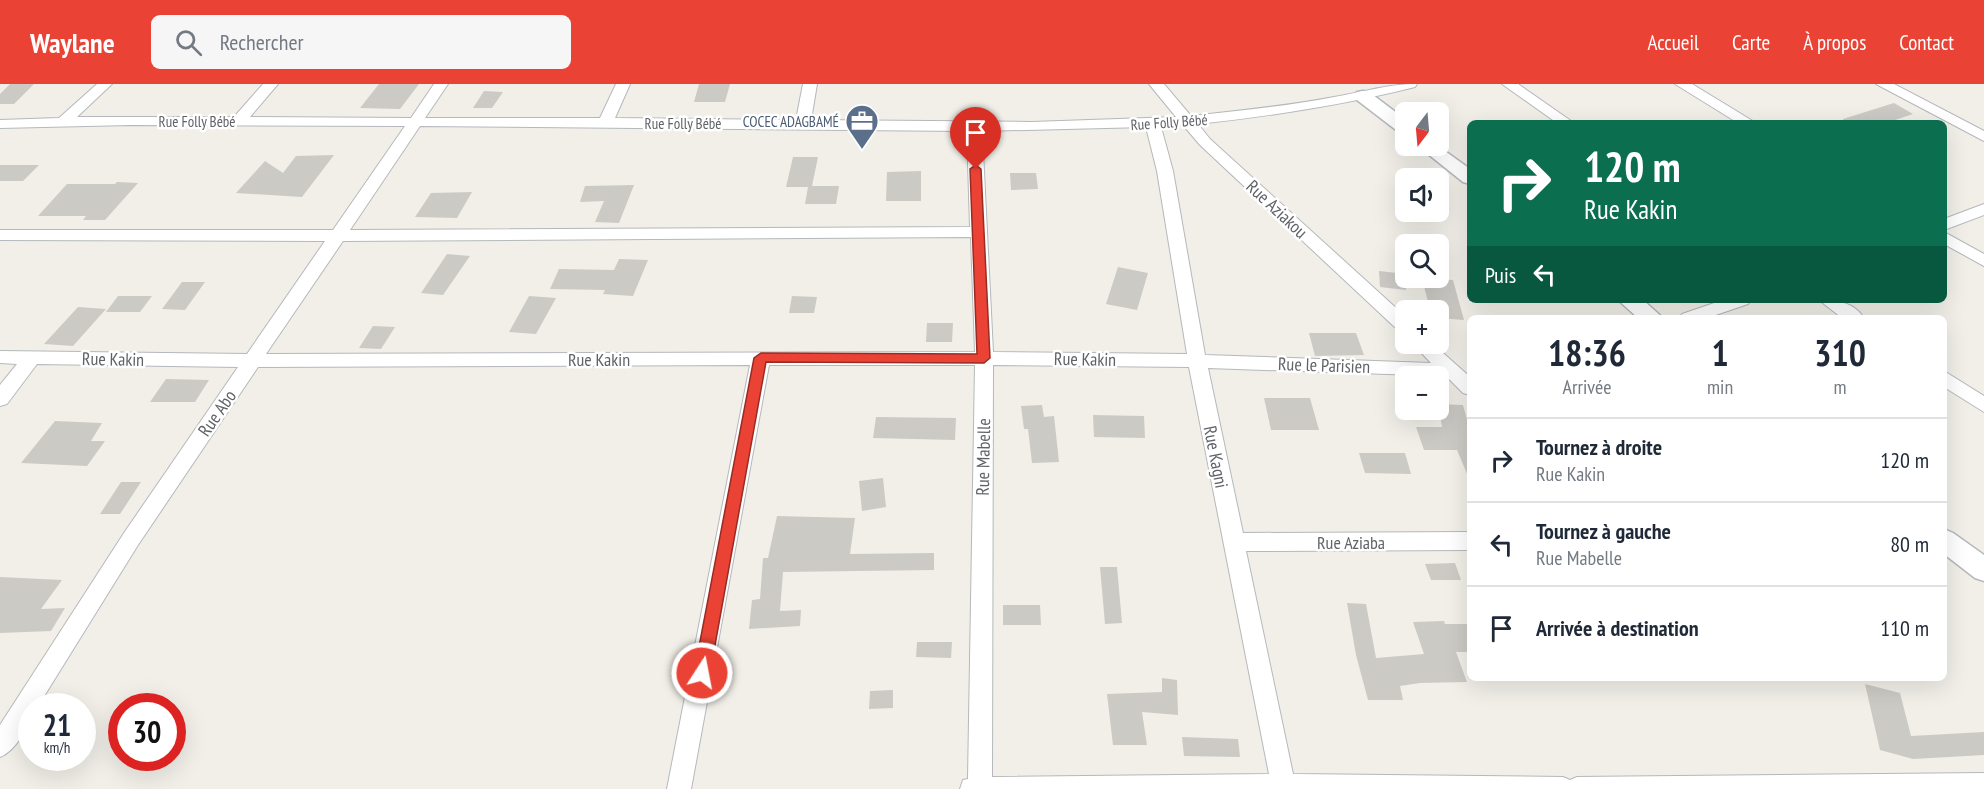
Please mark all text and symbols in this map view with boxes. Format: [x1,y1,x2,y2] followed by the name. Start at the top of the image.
[151,15,571,69] search box
[30,24,115,61] text: Waylane
[172,26,205,59] icon: search
[220,28,304,56] text: Rechercher
[1647,29,1699,56] text: Accueil
[1732,29,1770,56] text: Carte
[1803,29,1866,56] text: À propos
[1899,29,1954,56] text: Contact
[1395,102,1449,156] north arrow
[1395,102,1449,420] map controls
[844,103,880,150] office icon: COCEC ADAGBAMÉ
[950,107,1001,169] pin
[1130,110,1208,134] street label: Rue Folly Bébé
[158,112,236,131] street label: Rue Folly Bébé
[743,112,839,131] place label: COCEC ADAGBAMÉ
[644,114,722,133] street label: Rue Folly Bébé
[959,116,992,149] icon: arrive
[1584,139,1681,194] text: 120 m
[1485,144,1563,222] icon: right
[1395,168,1449,222] button: sound
[1242,175,1312,243] street label: Rue Aziakou
[1584,192,1677,226] text: Rue Kakin
[1395,234,1449,288] button: search
[1528,258,1561,291] icon: left
[1485,261,1516,289] text: Puis
[1395,300,1449,354] button: +
[1548,329,1626,376] text: 18:36
[1711,329,1729,376] text: 1
[1814,329,1866,376] text: 310
[82,347,144,371] street label: Rue Kakin
[1054,347,1116,371] street label: Rue Kakin
[568,348,630,371] street label: Rue Kakin
[1278,352,1370,378] street label: Rue le Parisien
[1395,366,1449,420] button: −
[1563,374,1611,400] text: Arrivée
[1707,374,1733,400] text: min
[1834,374,1847,400] text: m
[193,385,241,441] street label: Rue Abo
[971,418,995,496] street label: Rue Mabelle
[1199,424,1233,490] street label: Rue Kagni
[1536,433,1662,461] text: Tournez à droite
[1485,444,1518,477] icon: right
[1880,446,1929,474] text: 120 m
[1536,461,1605,487] text: Rue Kakin
[1536,517,1671,545] text: Tournez à gauche
[1485,528,1518,561] icon: left
[1890,530,1929,558] text: 80 m
[1317,531,1385,554] street label: Rue Aziaba
[1536,545,1622,571] text: Rue Mabelle
[1485,612,1518,645] icon: arrive
[1536,614,1699,642] text: Arrivée à destination
[1880,614,1929,642] text: 110 m
[670,641,734,705] position arrow
[108,693,186,771] speed limit sign: 30
[43,705,71,744] text: 21
[44,738,70,757] text: km/h

